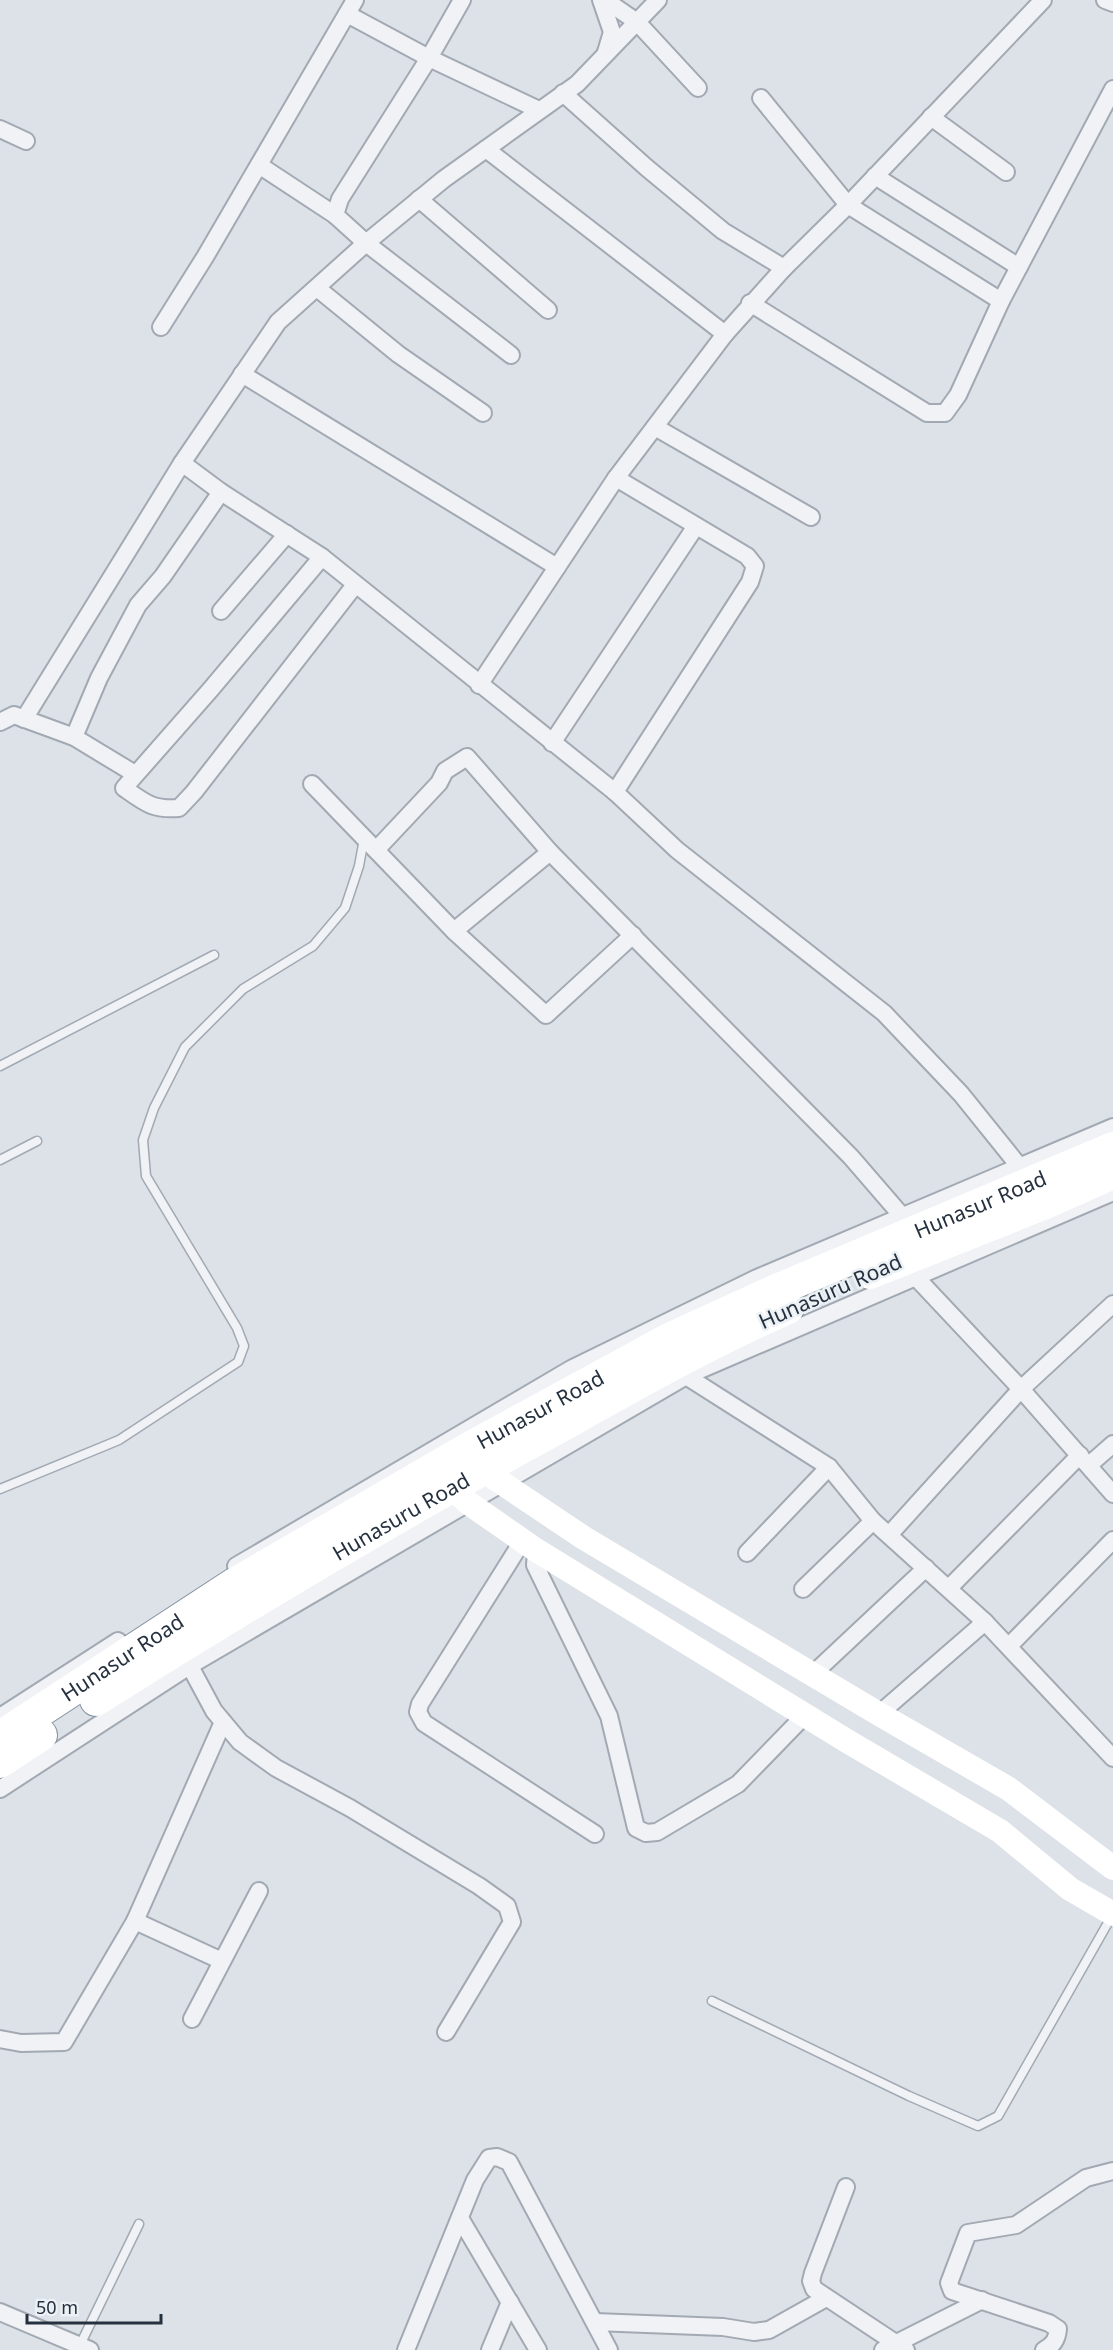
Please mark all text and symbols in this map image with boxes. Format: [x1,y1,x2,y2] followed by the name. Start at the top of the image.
[910,1164,1051,1244] street label: Hunasur Road
[754,1247,906,1335] street label: Hunasuru Road
[471,1363,609,1455] street label: Hunasur Road
[327,1466,474,1567] street label: Hunasuru Road
[56,1607,189,1707] street label: Hunasur Road
[27,2287,160,2325] scale bar
[36,2295,78,2319] text: 50 m

